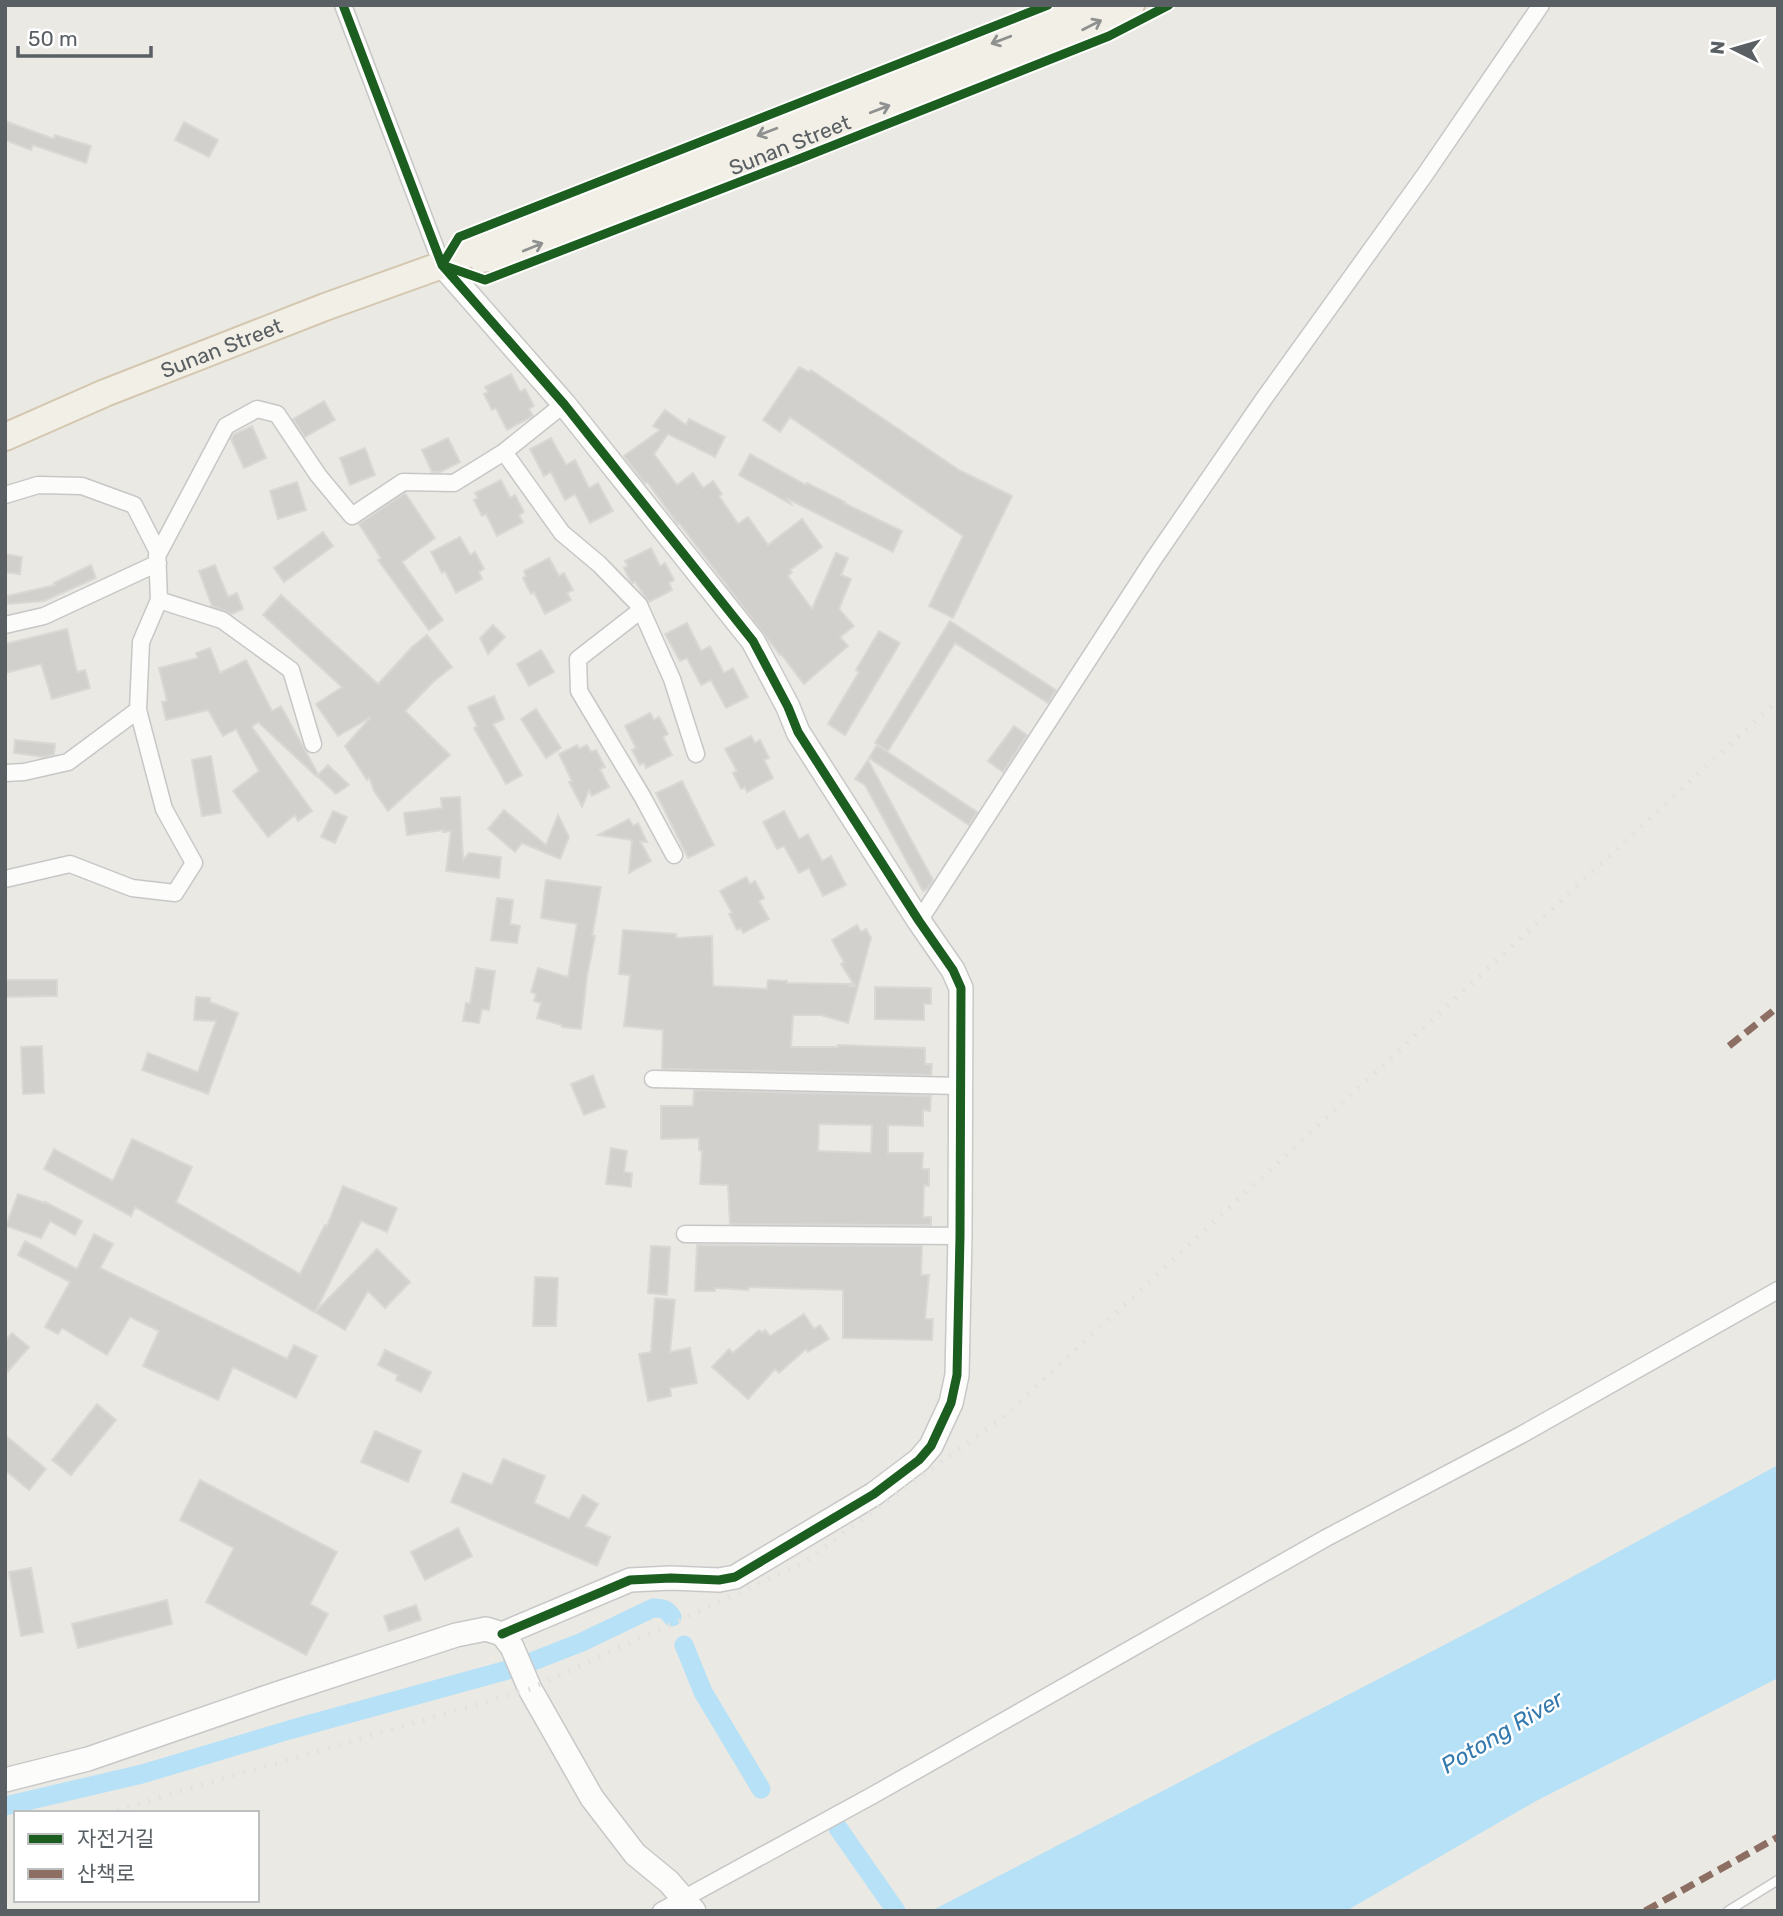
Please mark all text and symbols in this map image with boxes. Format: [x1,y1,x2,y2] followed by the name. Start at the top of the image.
[18,14,150,58] scale bar
[1699,14,1769,84] north arrow
[1081,18,1102,31] one-way arrow
[28,26,78,51] text: 50 m
[991,35,1013,48] one-way arrow
[1706,40,1730,55] text: N
[869,101,891,114] one-way arrow
[725,109,854,180] street label: Sunan Street
[756,126,778,139] one-way arrow
[521,240,543,253] one-way arrow
[157,313,286,383] street label: Sunan Street
[1436,1684,1569,1779] water label: Potong River
[14,1811,259,1902] legend
[77,1826,154,1851] text: 자전거길
[77,1861,135,1886] text: 산책로

